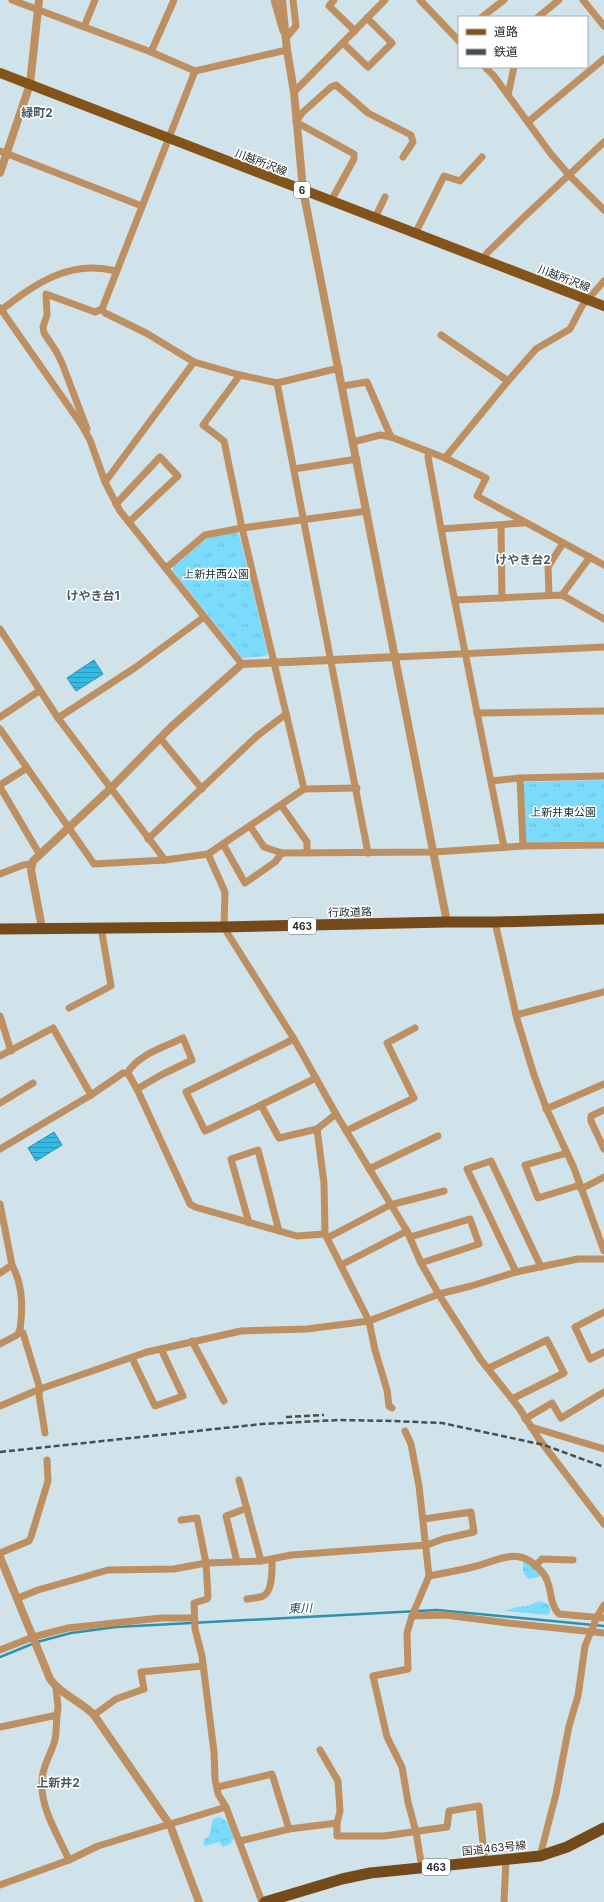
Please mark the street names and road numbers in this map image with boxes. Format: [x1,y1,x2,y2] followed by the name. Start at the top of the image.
[233,146,289,178] street label: 川越所沢線
[294,182,310,198] road number: 6
[536,262,592,294] street label: 川越所沢線
[328,905,372,919] street label: 行政道路
[288,918,316,934] road number: 463
[461,1838,527,1858] street label: 国道463号線
[422,1859,450,1875] road number: 463

